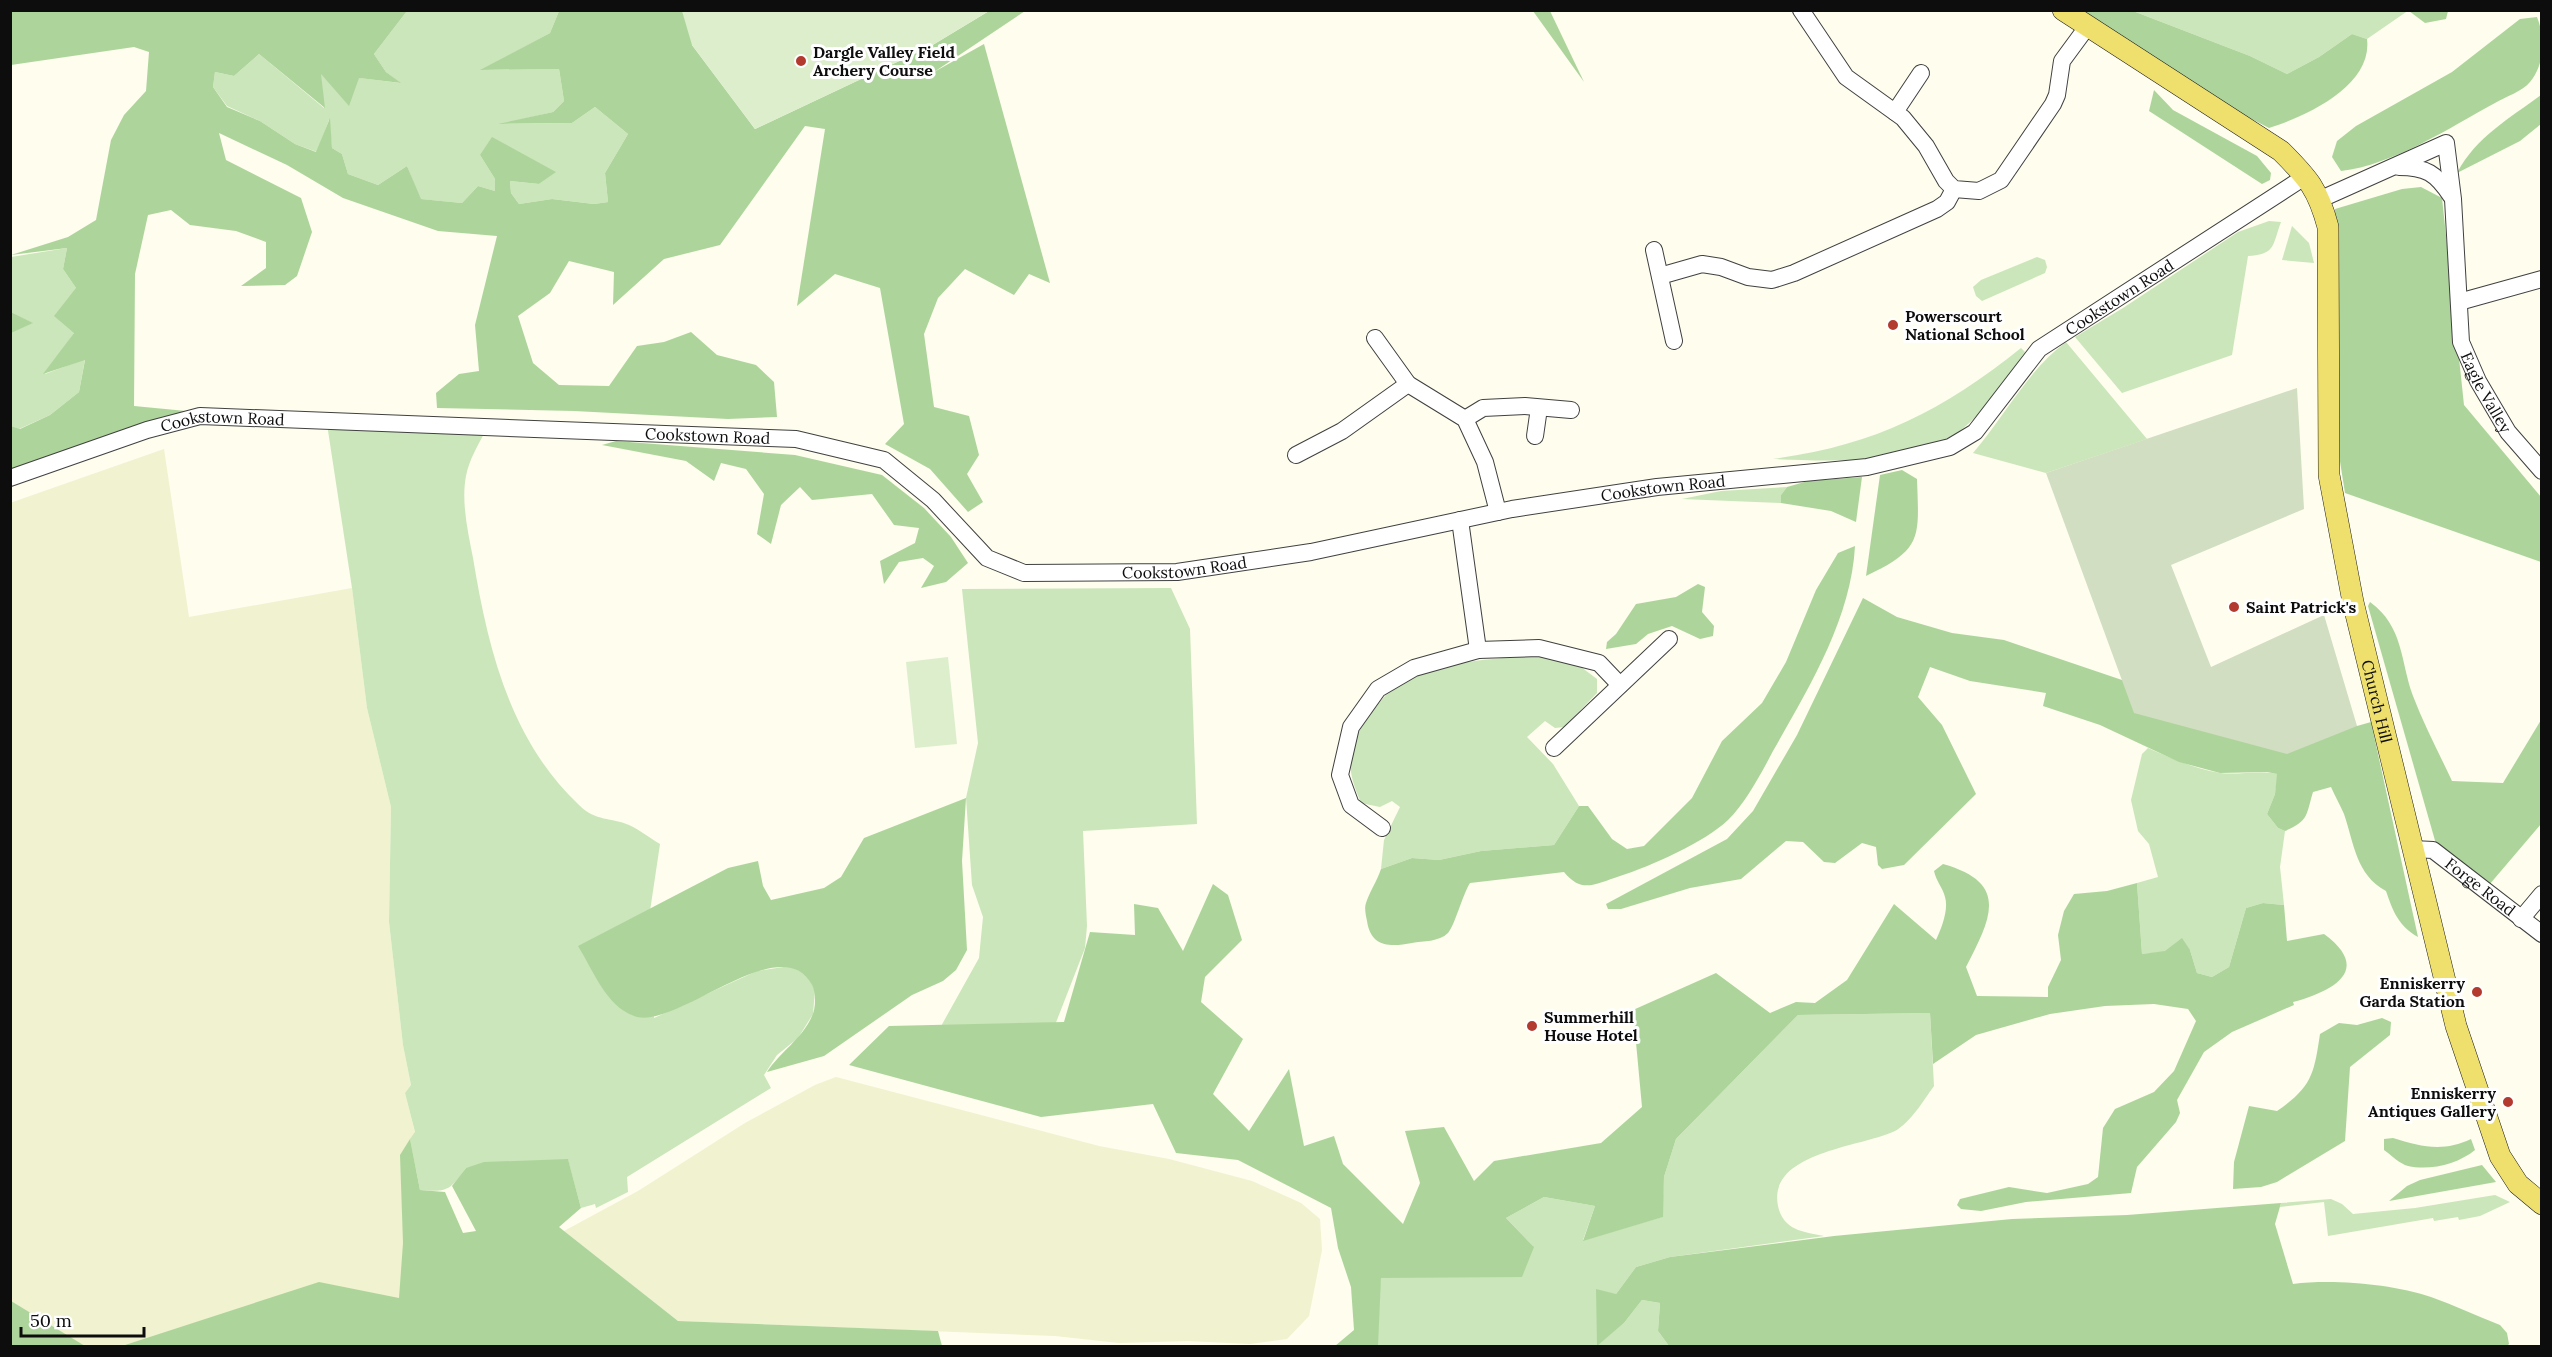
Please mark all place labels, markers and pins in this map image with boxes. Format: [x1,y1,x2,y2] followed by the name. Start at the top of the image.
[813,42,955,80] place label: Dargle Valley Field Archery Course
[794,54,808,68] marker: Dargle Valley Field Archery Course
[1905,306,2025,344] place label: Powerscourt National School
[1886,318,1900,332] marker: Powerscourt National School
[2246,597,2357,617] place label: Saint Patrick's
[2227,600,2241,614] marker: Saint Patrick's
[2359,973,2465,1011] place label: Enniskerry Garda Station
[2470,985,2484,999] marker: Enniskerry Garda Station
[1544,1007,1638,1045] place label: Summerhill House Hotel
[1525,1019,1539,1033] marker: Summerhill House Hotel
[2368,1083,2496,1121] place label: Enniskerry Antiques Gallery
[2501,1095,2515,1109] marker: Enniskerry Antiques Gallery

